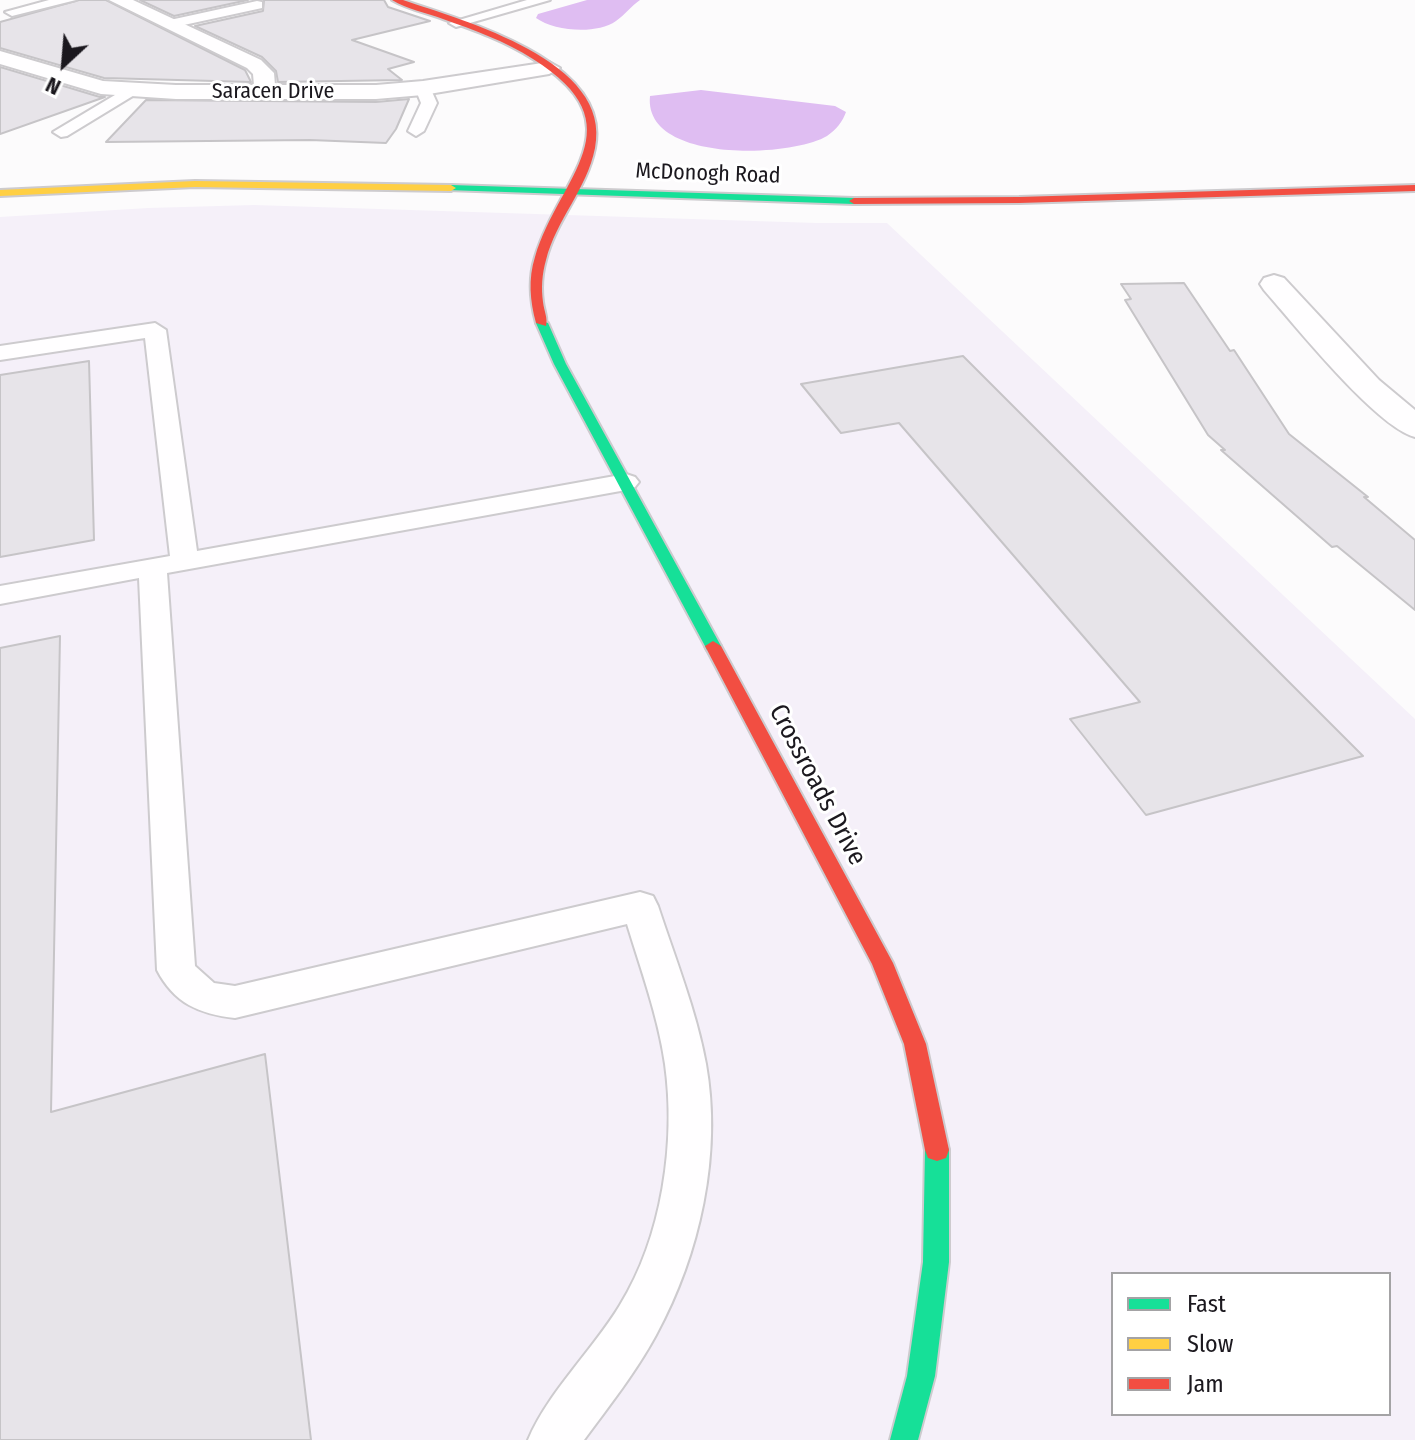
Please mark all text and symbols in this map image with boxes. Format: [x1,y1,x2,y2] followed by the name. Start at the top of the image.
[24,24,104,104] north arrow
[41,71,65,101] text: N
[212,79,334,105] street label: Saracen Drive
[635,158,781,190] street label: McDonogh Road
[762,699,872,871] street label: Crossroads Drive
[1111,1272,1391,1416] legend
[1187,1290,1226,1318] text: Fast
[1187,1330,1233,1358] text: Slow
[1187,1370,1224,1398] text: Jam

